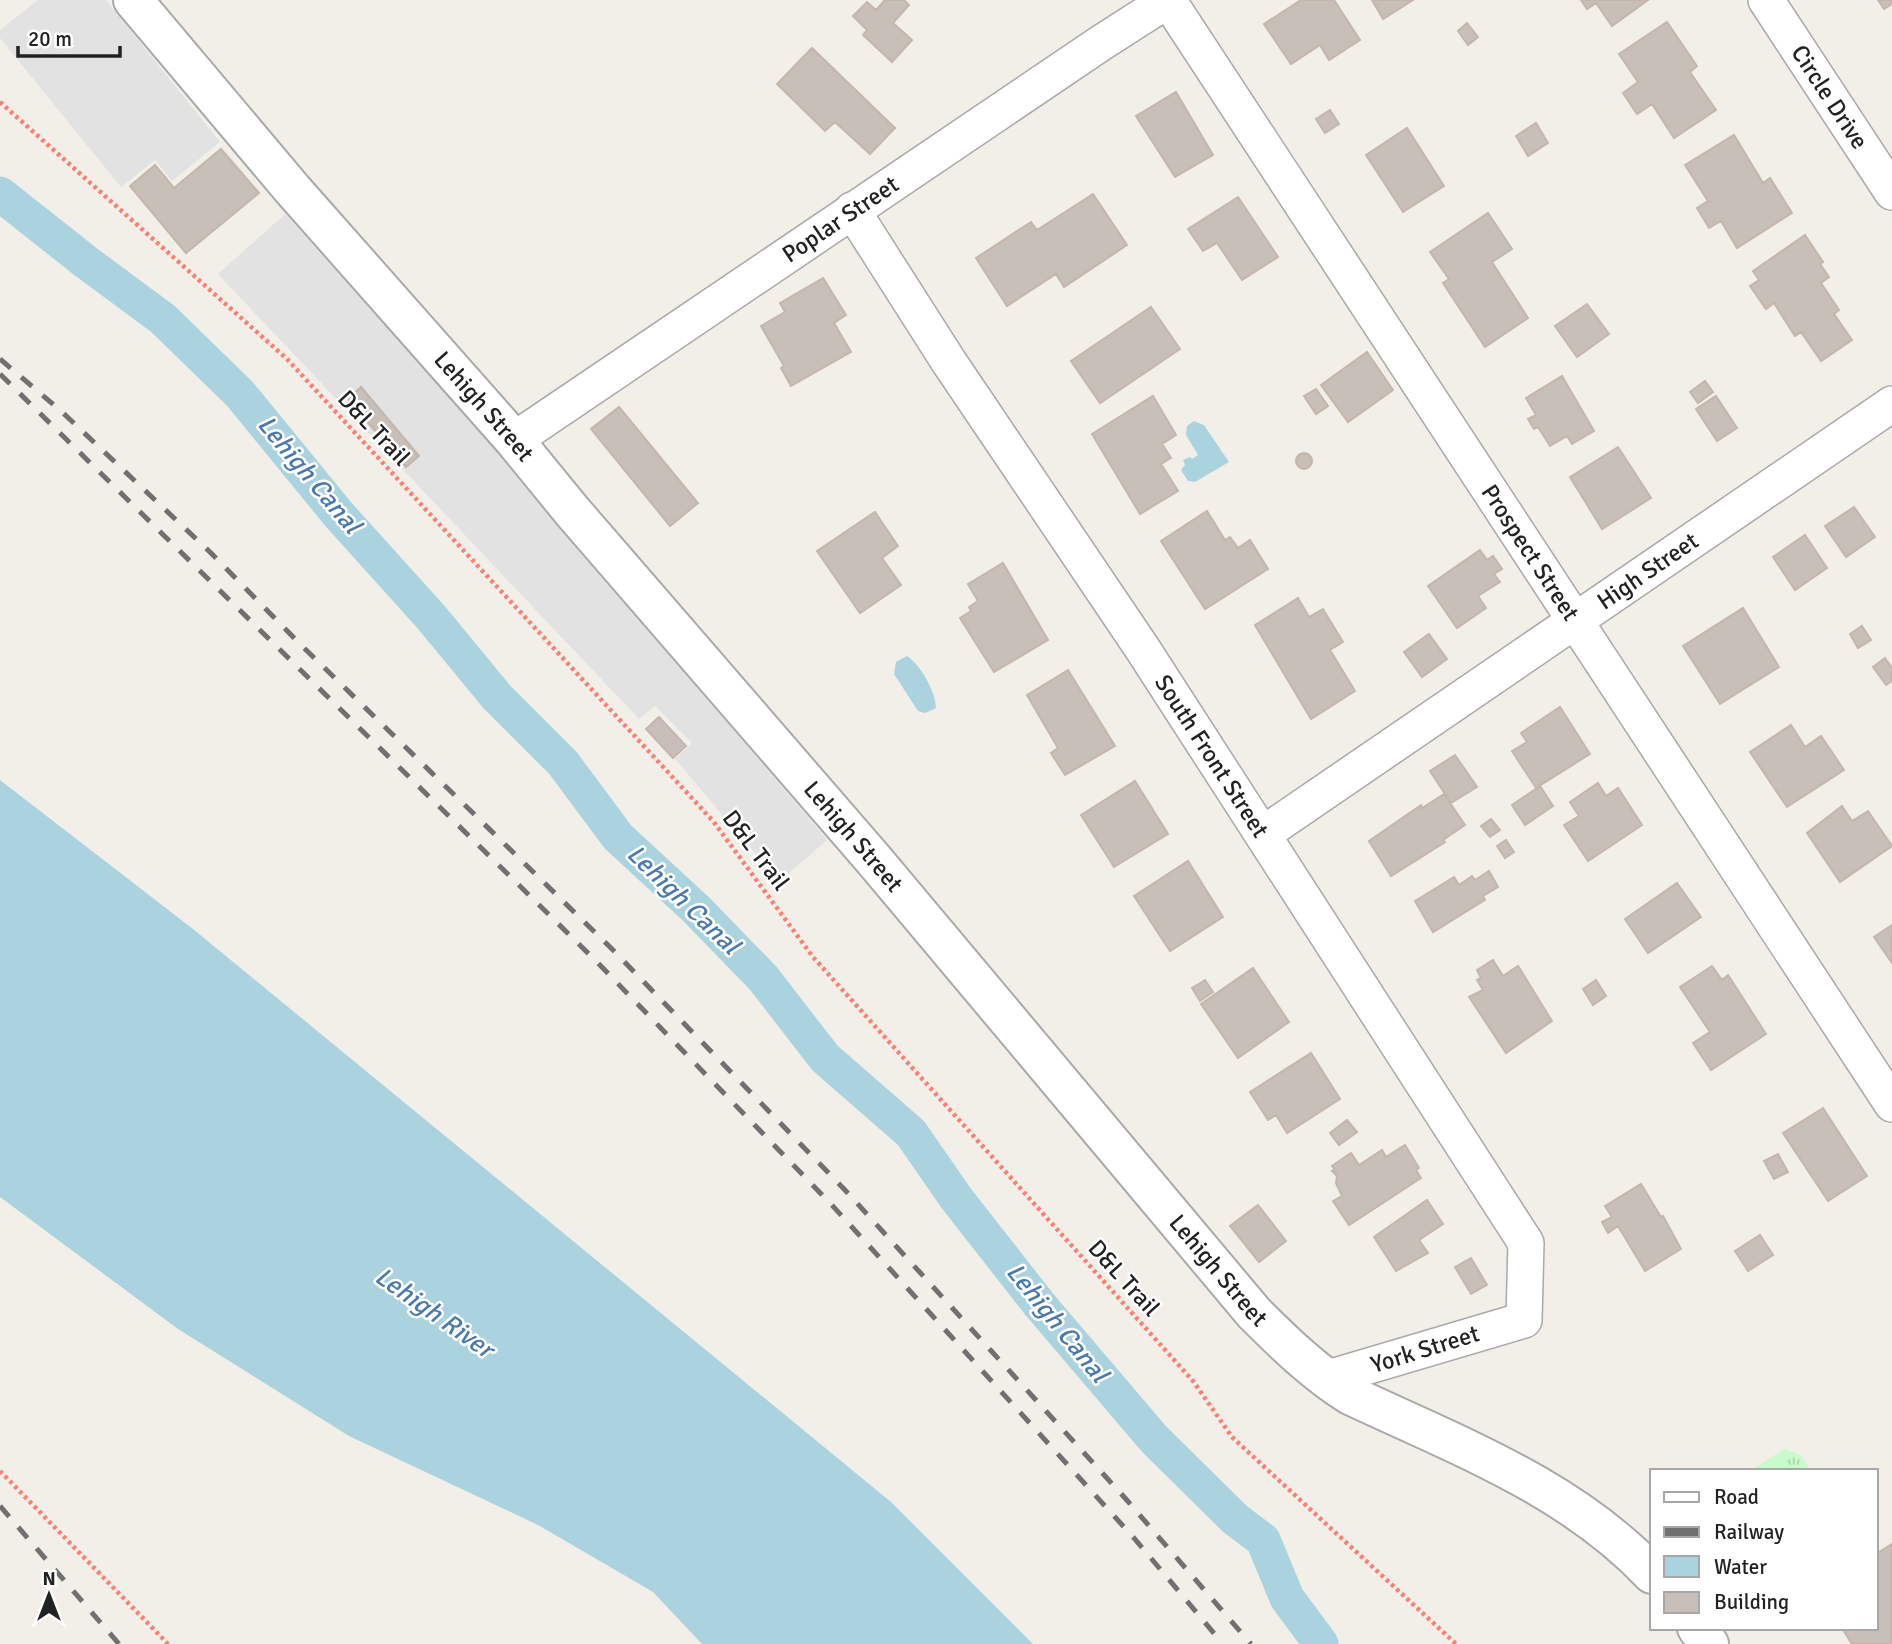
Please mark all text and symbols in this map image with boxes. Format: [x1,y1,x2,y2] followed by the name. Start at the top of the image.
[18,14,119,58] scale bar
[28,26,72,52] text: 20 m
[1785,39,1875,155] street label: Circle Drive
[776,169,904,269] street label: Poplar Street
[427,345,540,468] street label: Lehigh Street
[331,384,417,472] street label: D&L Trail
[250,409,369,542] water label: Lehigh Canal
[1475,479,1586,626] street label: Prospect Street
[1591,526,1704,616] street label: High Street
[1148,669,1275,843] street label: South Front Street
[797,775,909,898] street label: Lehigh Street
[716,804,796,896] street label: D&L Trail
[620,838,748,963] water label: Lehigh Canal
[1163,1208,1274,1333] street label: Lehigh Street
[1082,1233,1166,1323] street label: D&L Trail
[999,1257,1116,1391] water label: Lehigh Canal
[369,1261,502,1367] water label: Lehigh River
[1367,1318,1483,1380] street label: York Street
[1650,1469,1878,1630] legend
[1714,1484,1759,1510] text: Road
[1714,1519,1784,1545] text: Railway
[1714,1554,1767,1580] text: Water
[14,1560,84,1630] north arrow
[42,1567,56,1591] text: N
[1714,1589,1789,1615] text: Building

